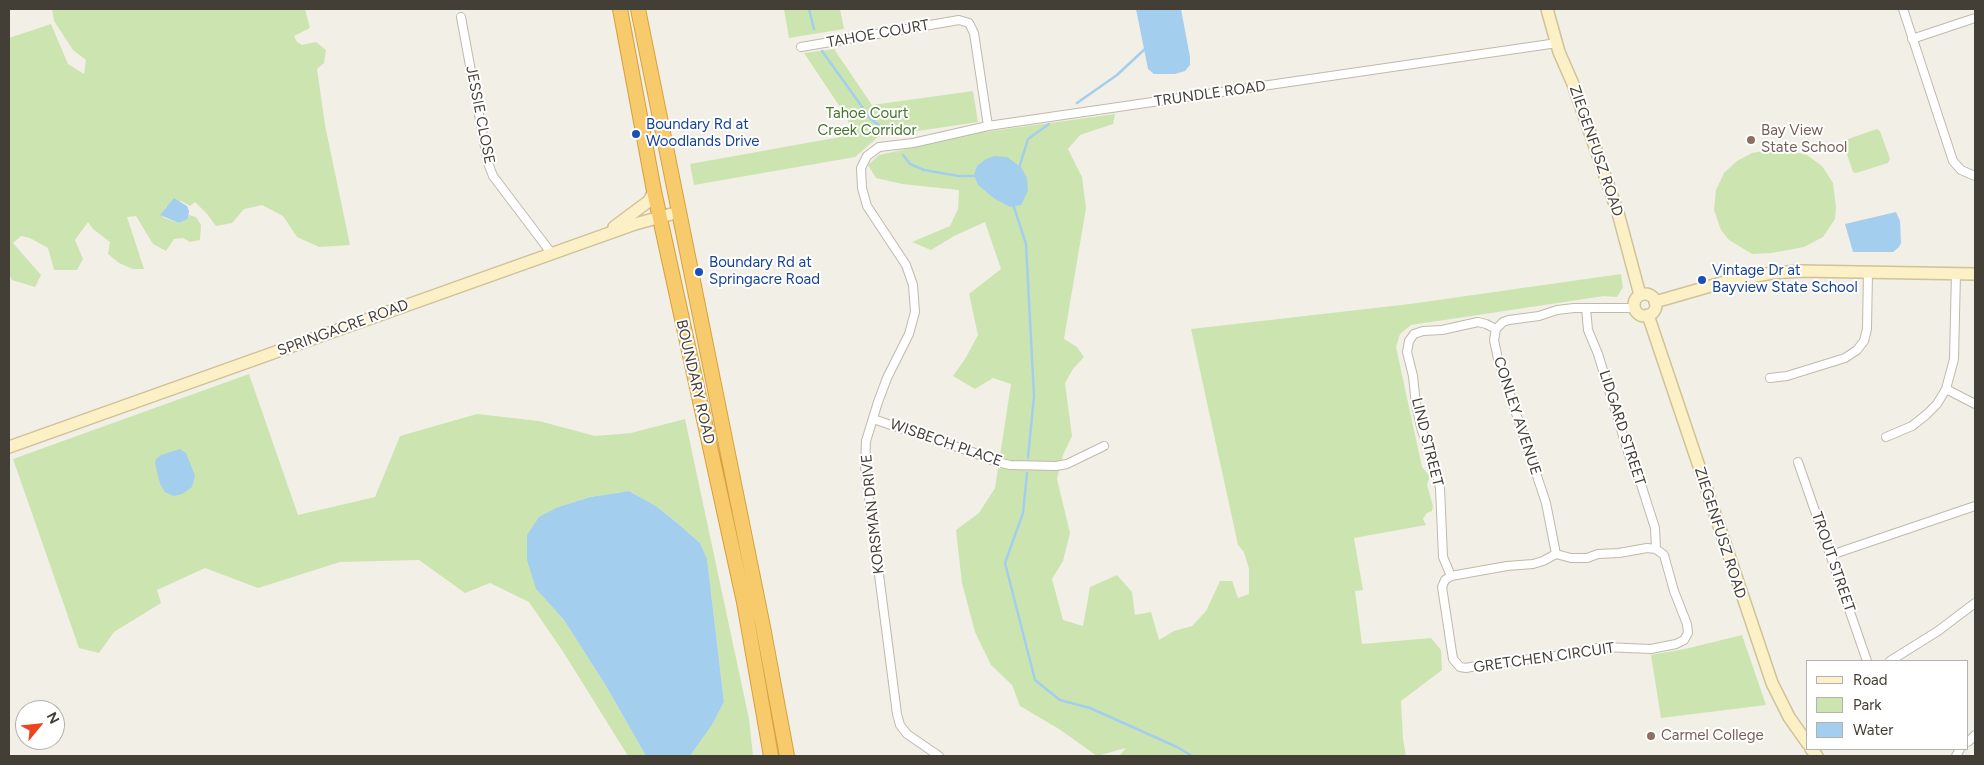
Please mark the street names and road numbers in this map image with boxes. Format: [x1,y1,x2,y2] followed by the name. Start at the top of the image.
[825,16,931,52] street label: TAHOE COURT
[462,64,498,166] street label: JESSIE CLOSE
[1153,77,1267,111] street label: TRUNDLE ROAD
[1565,83,1627,219] street label: ZIEGENFUSZ ROAD
[275,296,411,360] street label: SPRINGACRE ROAD
[672,318,718,446] street label: BOUNDARY ROAD
[1489,355,1545,477] street label: CONLEY AVENUE
[1595,368,1649,488] street label: LIDGARD STREET
[1407,396,1447,488] street label: LIND STREET
[888,415,1004,471] street label: WISBECH PLACE
[858,453,888,575] street label: KORSMAN DRIVE
[1690,465,1750,601] street label: ZIEGENFUSZ ROAD
[1807,510,1859,614] street label: TROUT STREET
[1472,639,1616,677] street label: GRETCHEN CIRCUIT

